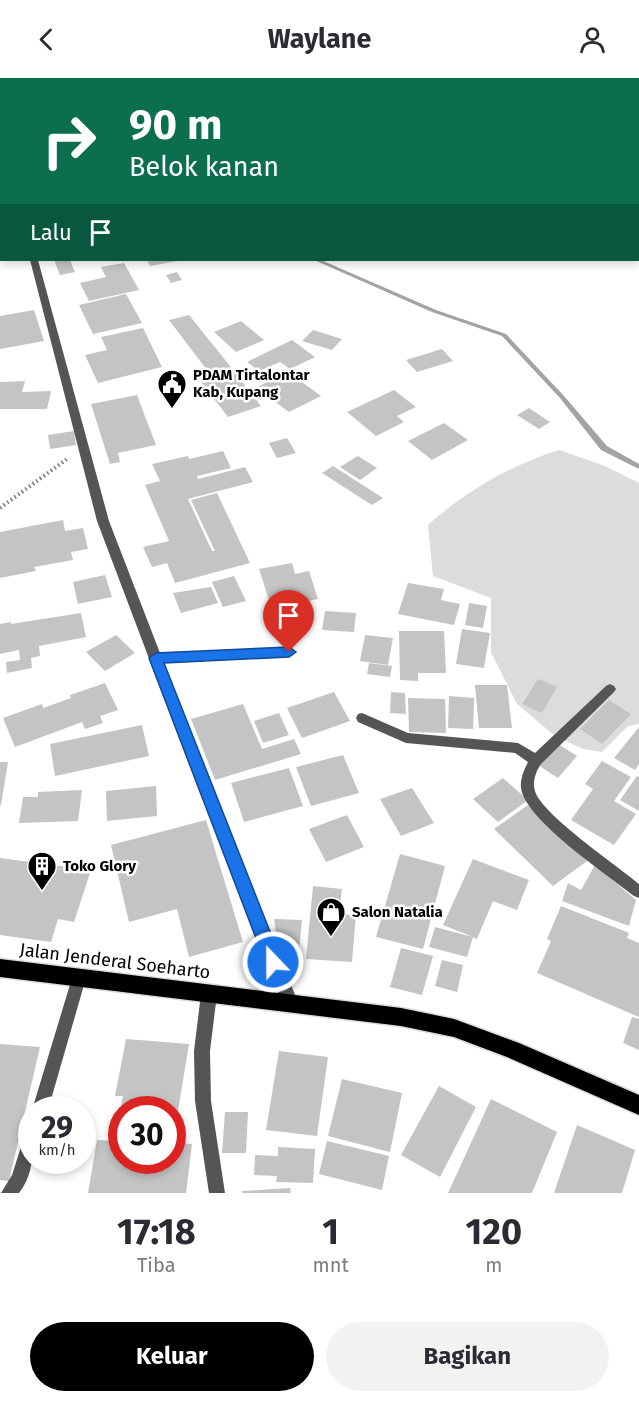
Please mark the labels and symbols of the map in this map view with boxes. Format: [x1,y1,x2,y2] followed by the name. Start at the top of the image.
[193,366,310,401] place label: PDAM Tirtalontar Kab, Kupang
[156,368,188,410] public building icon: PDAM Tirtalontar Kab, Kupang
[263,590,314,652] pin
[26,850,58,892] building icon: Toko Glory
[63,857,136,875] place label: Toko Glory
[315,896,347,938] shop icon: Salon Natalia
[352,903,443,921] place label: Salon Natalia
[241,930,305,994] position arrow
[18,938,212,984] street label: Jalan Jenderal Soeharto
[108,1096,186,1174] speed limit sign: 30

